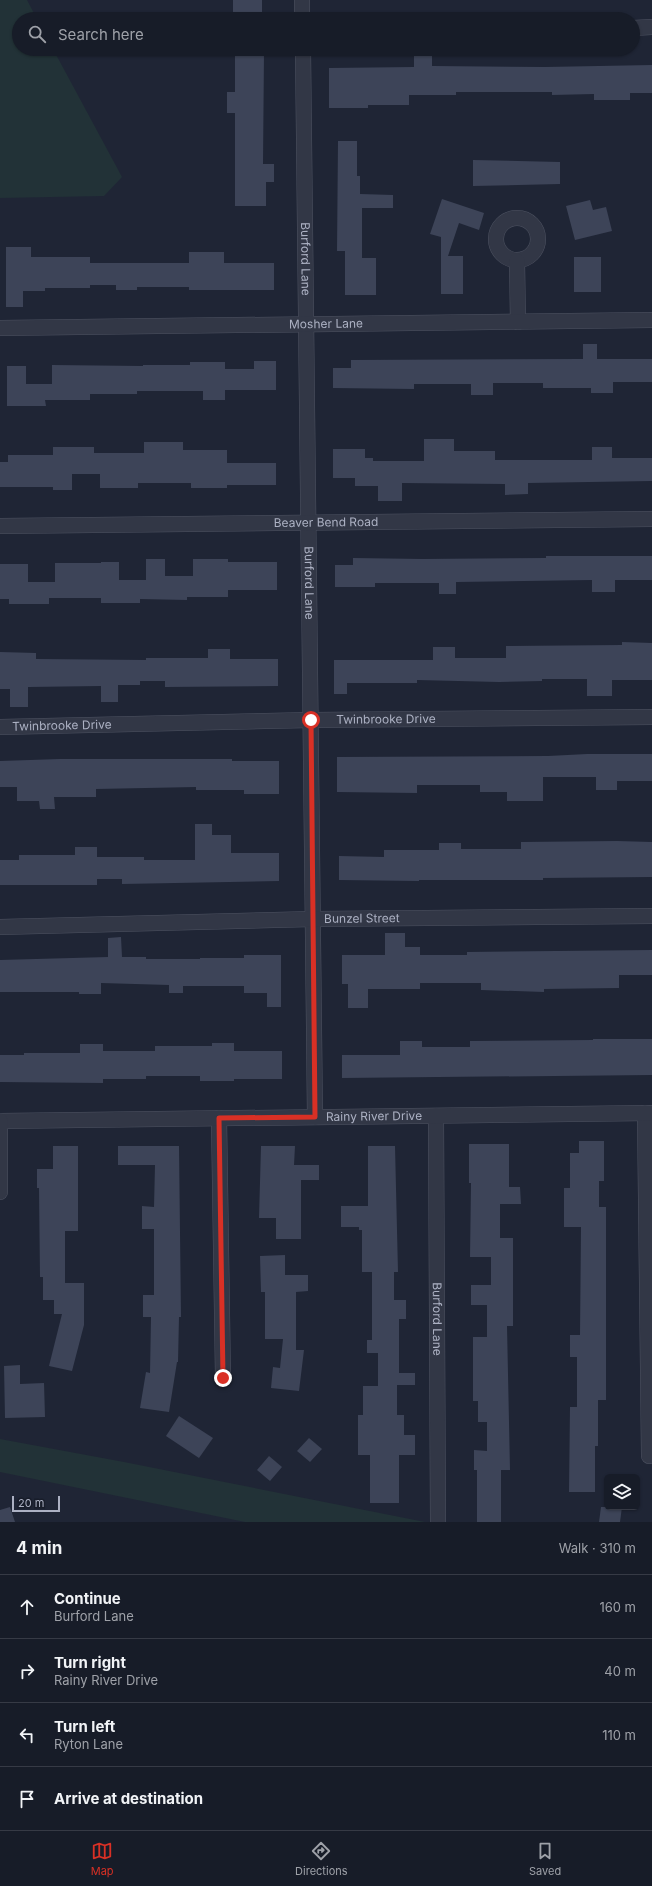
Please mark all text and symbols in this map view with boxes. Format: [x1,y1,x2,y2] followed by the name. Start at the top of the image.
[12,12,640,56] search box
[26,23,48,45] icon: search
[58,25,144,44] text: Search here
[298,222,314,296] street label: Burford Lane
[289,316,363,331] street label: Mosher Lane
[274,514,378,530] street label: Beaver Bend Road
[302,546,317,620] street label: Burford Lane
[302,711,320,729] route start
[336,711,436,727] street label: Twinbrooke Drive
[12,716,112,734] street label: Twinbrooke Drive
[324,910,400,926] street label: Bunzel Street
[326,1108,422,1124] street label: Rainy River Drive
[430,1282,445,1356] street label: Burford Lane
[214,1369,232,1387] route end
[604,1474,640,1510] map controls
[604,1474,640,1510] button: layers
[12,1494,60,1513] scale bar
[18,1496,44,1510] text: 20 m
[16,1538,62,1558] text: 4 min
[559,1540,636,1556] text: Walk · 310 m
[54,1589,121,1608] text: Continue
[16,1596,38,1618] icon: ahead
[599,1599,636,1615] text: 160 m
[54,1608,134,1624] text: Burford Lane
[54,1653,126,1672] text: Turn right
[16,1660,38,1682] icon: right
[604,1663,636,1679] text: 40 m
[54,1672,158,1688] text: Rainy River Drive
[54,1717,115,1736] text: Turn left
[16,1724,38,1746] icon: left
[602,1727,636,1743] text: 110 m
[54,1736,123,1752] text: Ryton Lane
[16,1788,38,1810] icon: arrive
[54,1789,203,1808] text: Arrive at destination
[91,1840,114,1878] tab: Map
[295,1840,348,1878] tab: Directions
[529,1840,561,1878] tab: Saved

